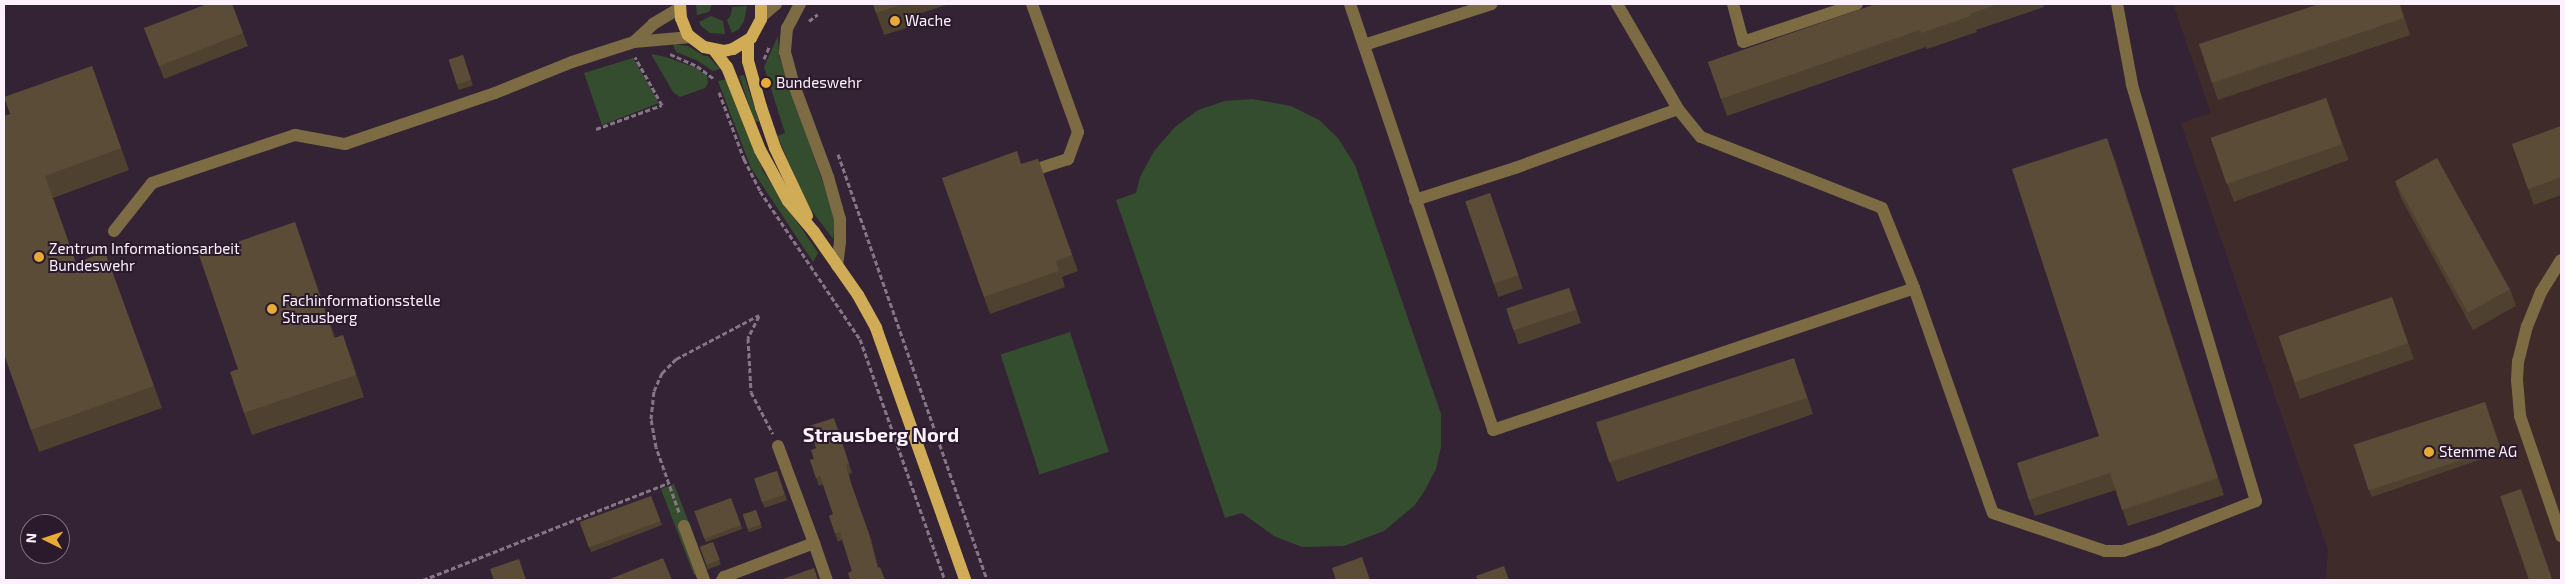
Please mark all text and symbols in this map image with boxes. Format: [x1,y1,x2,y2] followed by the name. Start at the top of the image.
[905,12,951,30] place label: Wache
[889,15,901,27] marker: Wache
[776,74,862,92] place label: Bundeswehr
[760,77,772,89] marker: Bundeswehr
[49,239,240,274] place label: Zentrum Informationsarbeit Bundeswehr
[33,251,45,263] marker: Zentrum Informationsarbeit Bundeswehr
[282,291,441,326] place label: Fachinformationsstelle Strausberg
[266,303,278,315] marker: Fachinformationsstelle Strausberg
[803,422,959,446] district label: Strausberg Nord
[2439,443,2517,461] place label: Stemme AG
[2423,446,2435,458] marker: Stemme AG
[20,514,70,564] north arrow
[22,532,39,544] text: N

